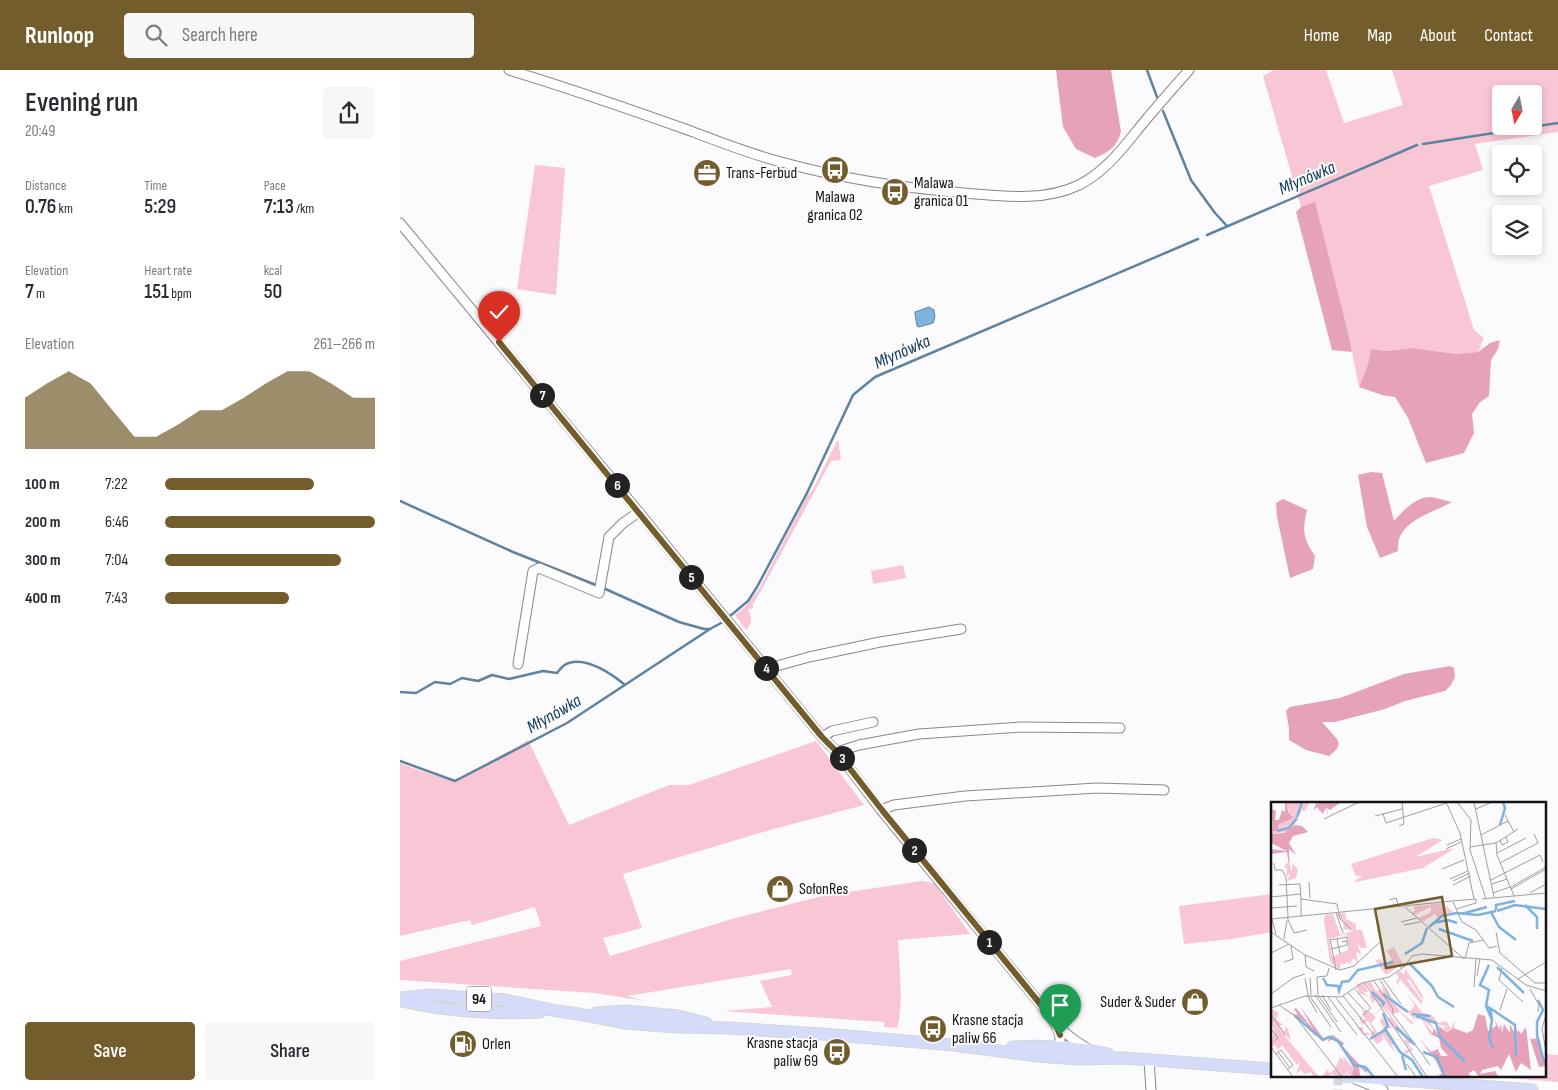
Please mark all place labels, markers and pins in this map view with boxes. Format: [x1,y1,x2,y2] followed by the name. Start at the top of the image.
[820,155,850,185] bus stop icon: Malawa granica 02
[692,158,722,188] office icon: Trans-Ferbud
[726,164,797,183] place label: Trans-Ferbud
[914,174,969,211] place label: Malawa granica 01
[880,177,910,207] bus stop icon: Malawa granica 01
[807,188,863,225] place label: Malawa granica 02
[478,291,520,342] pin
[530,382,554,408] pin: 7
[604,472,630,498] pin: 6
[678,564,704,590] pin: 5
[754,656,778,680] pin: 4
[830,746,854,770] pin: 3
[902,838,926,862] pin: 2
[765,874,795,904] shop icon: SołonRes
[799,880,849,899] place label: SołonRes
[976,930,1002,954] pin: 1
[1039,984,1081,1035] pin
[1180,987,1210,1017] shop icon: Suder & Suder
[1100,993,1176,1012] place label: Suder & Suder
[952,1011,1023,1048] place label: Krasne stacja paliw 66
[918,1014,948,1044] bus stop icon: Krasne stacja paliw 66
[448,1029,478,1059] fuel station icon: Orlen
[747,1034,818,1071] place label: Krasne stacja paliw 69
[482,1035,511,1054] place label: Orlen
[822,1037,852,1067] bus stop icon: Krasne stacja paliw 69

